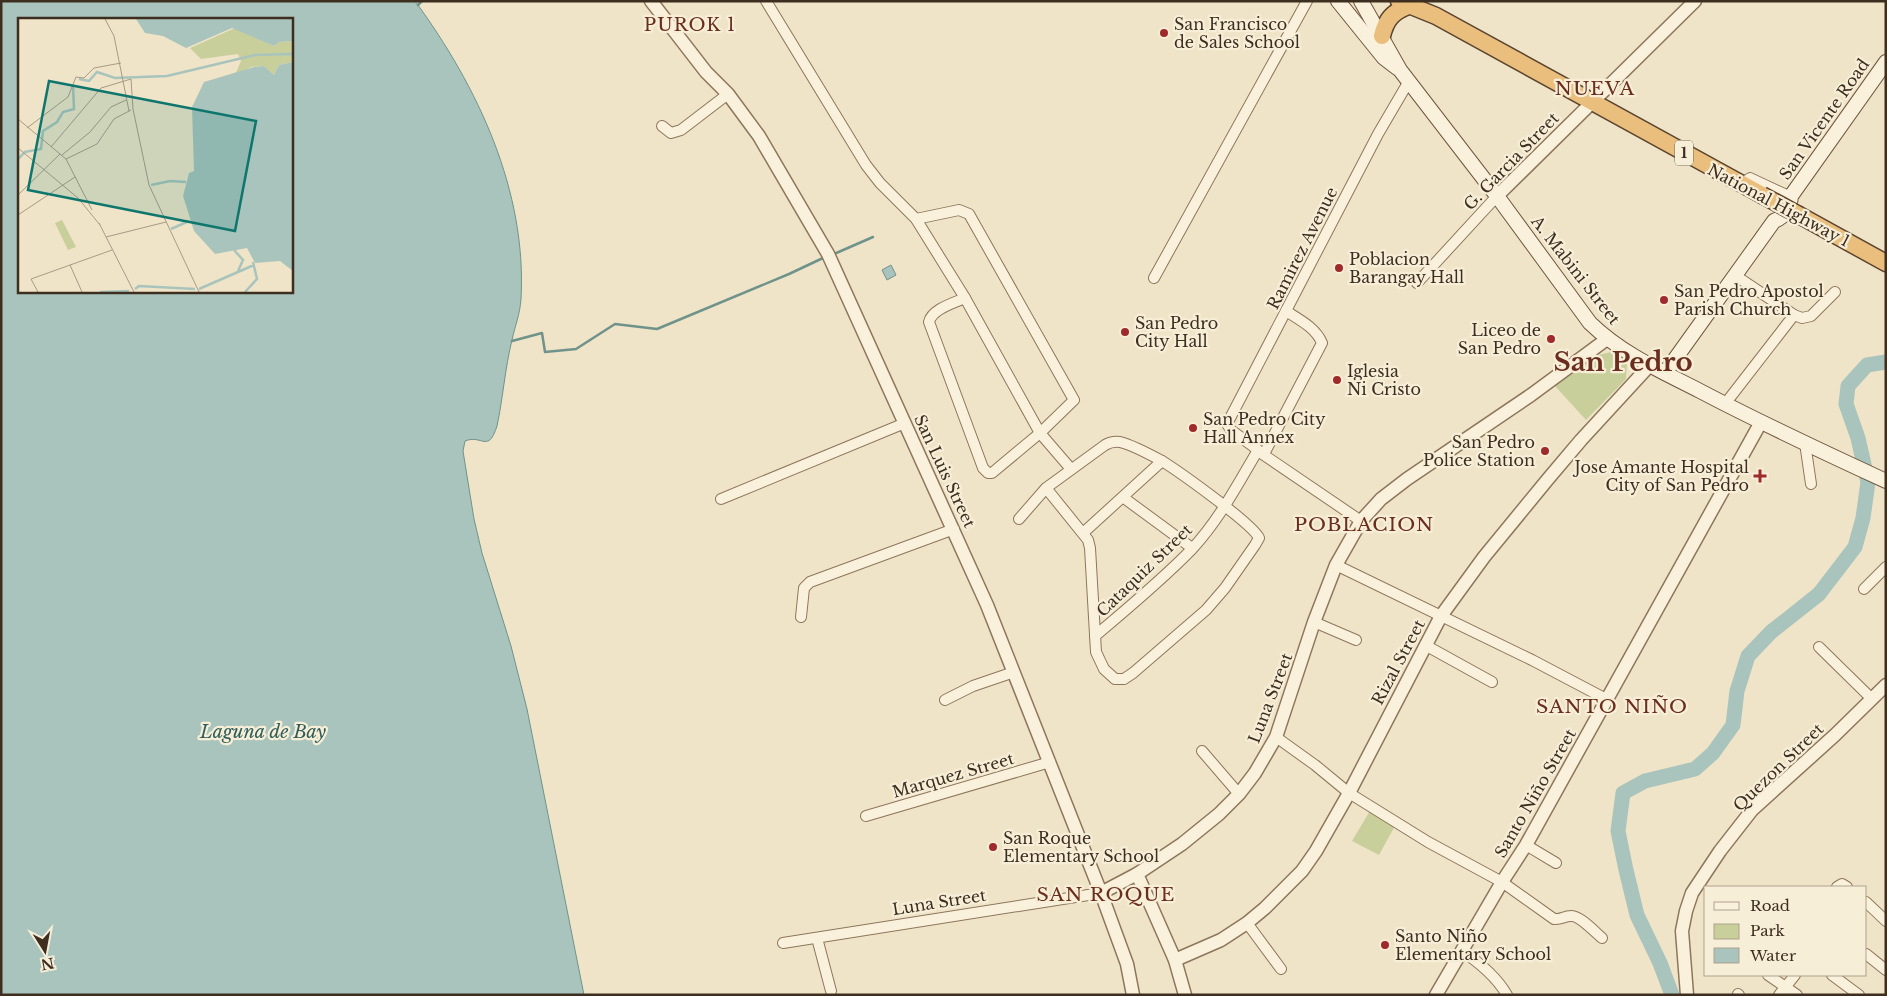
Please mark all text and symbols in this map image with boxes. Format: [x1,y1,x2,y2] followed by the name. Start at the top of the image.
[644,14,736,36] district label: PUROK 1
[1174,14,1300,52] place label: San Francisco de Sales School
[18,18,292,292] inset map
[1158,27,1170,39] marker: San Francisco de Sales School
[1775,54,1873,183] street label: San Vicente Road
[1555,77,1635,100] district label: NUEVA
[1459,108,1563,214] street label: G. Garcia Street
[1675,140,1693,166] road number: 1
[1704,159,1854,251] street label: National Highway 1
[1263,184,1341,312] street label: Ramirez Avenue
[1527,211,1625,328] street label: A. Mabini Street
[1349,249,1464,287] place label: Poblacion Barangay Hall
[1333,262,1345,274] marker: Poblacion Barangay Hall
[1674,281,1824,319] place label: San Pedro Apostol Parish Church
[1658,294,1670,306] marker: San Pedro Apostol Parish Church
[1135,313,1218,351] place label: San Pedro City Hall
[1458,320,1541,358] place label: Liceo de San Pedro
[1119,326,1131,338] marker: San Pedro City Hall
[1545,333,1557,345] marker: Liceo de San Pedro
[1553,346,1693,378] district label: San Pedro
[1347,361,1421,399] place label: Iglesia Ni Cristo
[1331,374,1343,386] marker: Iglesia Ni Cristo
[1203,409,1326,447] place label: San Pedro City Hall Annex
[910,411,980,531] street label: San Luis Street
[1187,422,1199,434] marker: San Pedro City Hall Annex
[1423,432,1535,470] place label: San Pedro Police Station
[1539,445,1551,457] marker: San Pedro Police Station
[1573,457,1749,495] place label: Jose Amante Hospital City of San Pedro
[1753,469,1767,483] marker: Jose Amante Hospital City of San Pedro
[1294,513,1434,536] district label: POBLACION
[1092,519,1196,621] street label: Cataquiz Street
[1367,616,1429,708] street label: Rizal Street
[1244,650,1296,746] street label: Luna Street
[1536,694,1688,718] district label: SANTO NIÑO
[1729,719,1827,815] street label: Quezon Street
[199,721,327,743] water label: Laguna de Bay
[1490,725,1580,861] street label: Santo Niño Street
[890,748,1016,802] street label: Marquez Street
[1003,828,1159,866] place label: San Roque Elementary School
[987,841,999,853] marker: San Roque Elementary School
[1037,883,1175,906] district label: SAN ROQUE
[891,885,987,919] street label: Luna Street
[1704,886,1867,976] legend
[1750,896,1790,915] text: Road
[1750,921,1786,940] text: Park
[20,926,70,976] north arrow
[1395,926,1551,964] place label: Santo Niño Elementary School
[1379,939,1391,951] marker: Santo Niño Elementary School
[1749,946,1797,965] text: Water
[39,954,56,974] text: N

